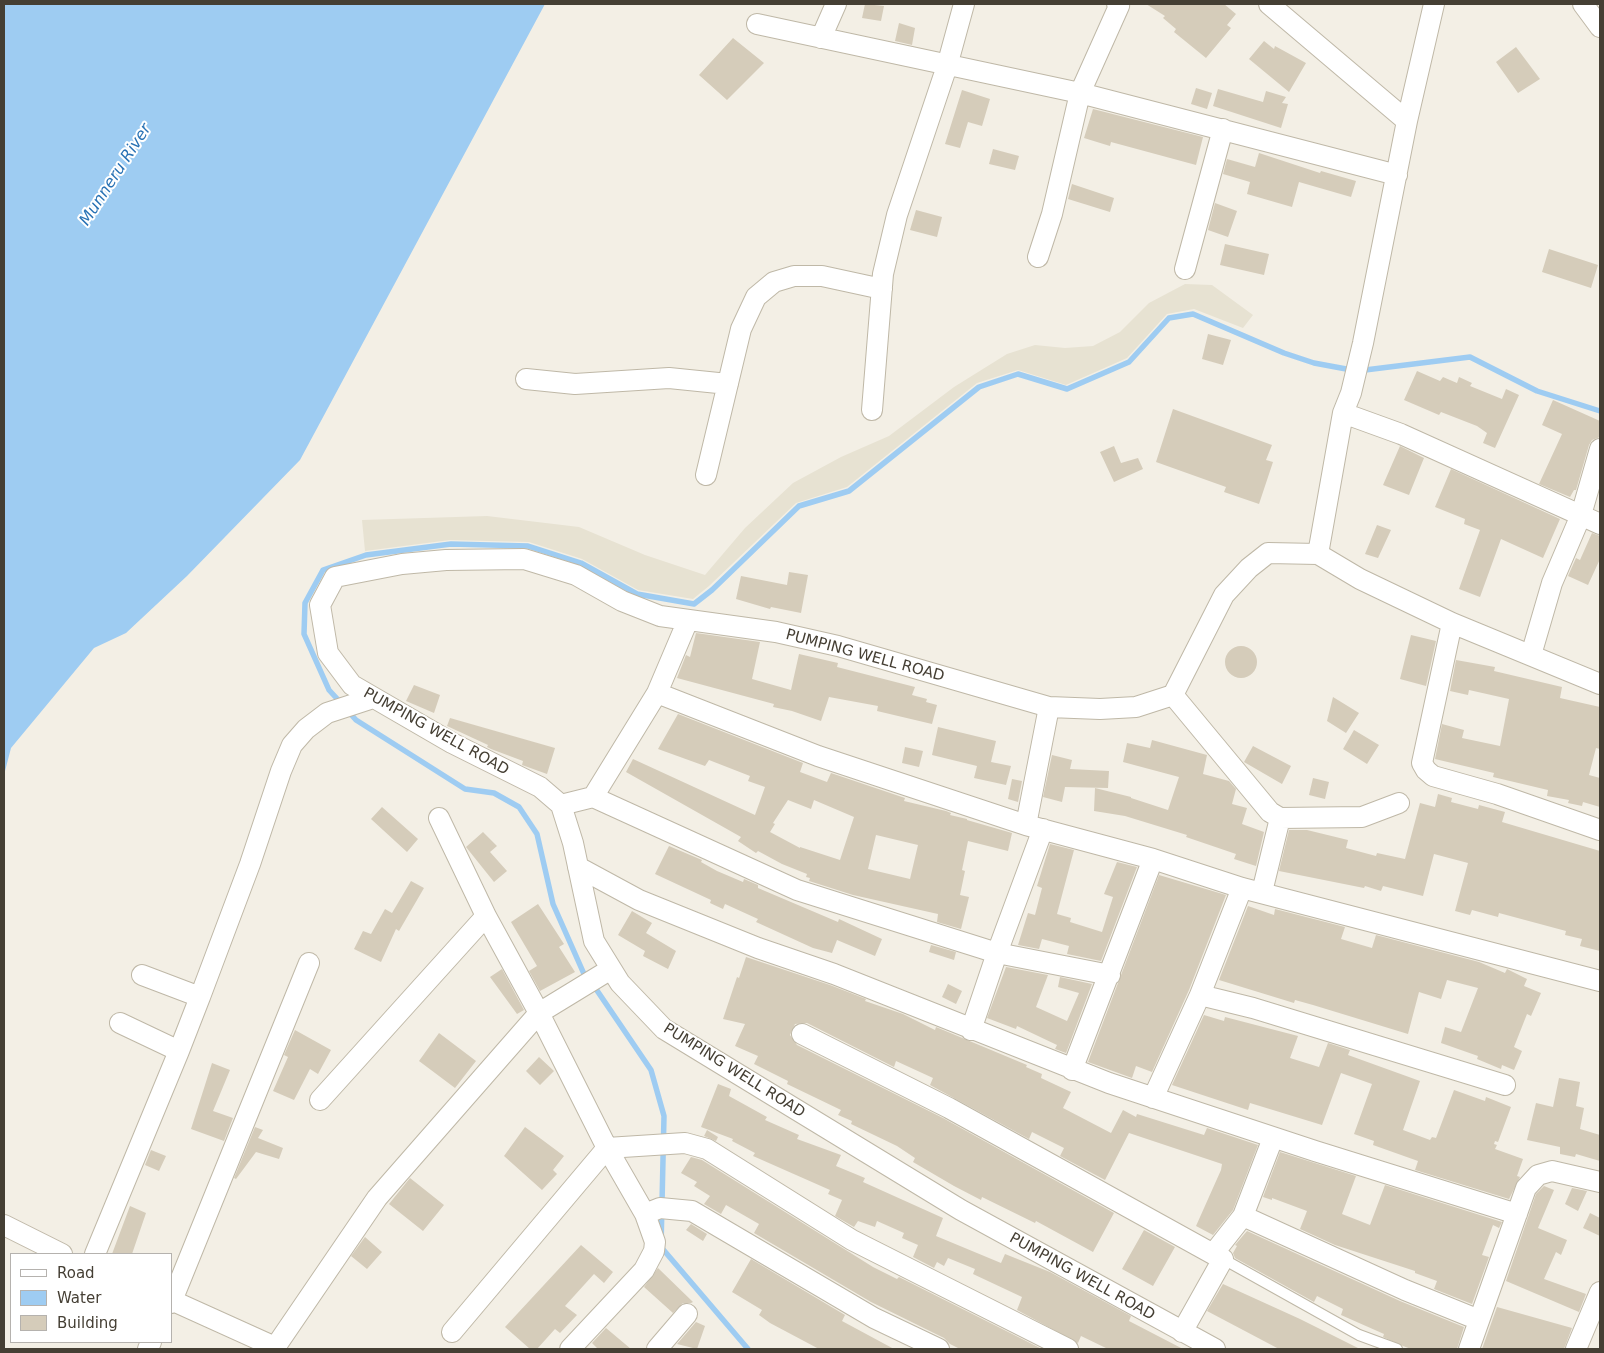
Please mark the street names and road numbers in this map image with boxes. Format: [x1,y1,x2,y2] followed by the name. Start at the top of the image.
[784,626,946,686] street label: PUMPING WELL ROAD
[360,684,512,780] street label: PUMPING WELL ROAD
[660,1020,808,1122] street label: PUMPING WELL ROAD
[1006,1229,1158,1325] street label: PUMPING WELL ROAD

